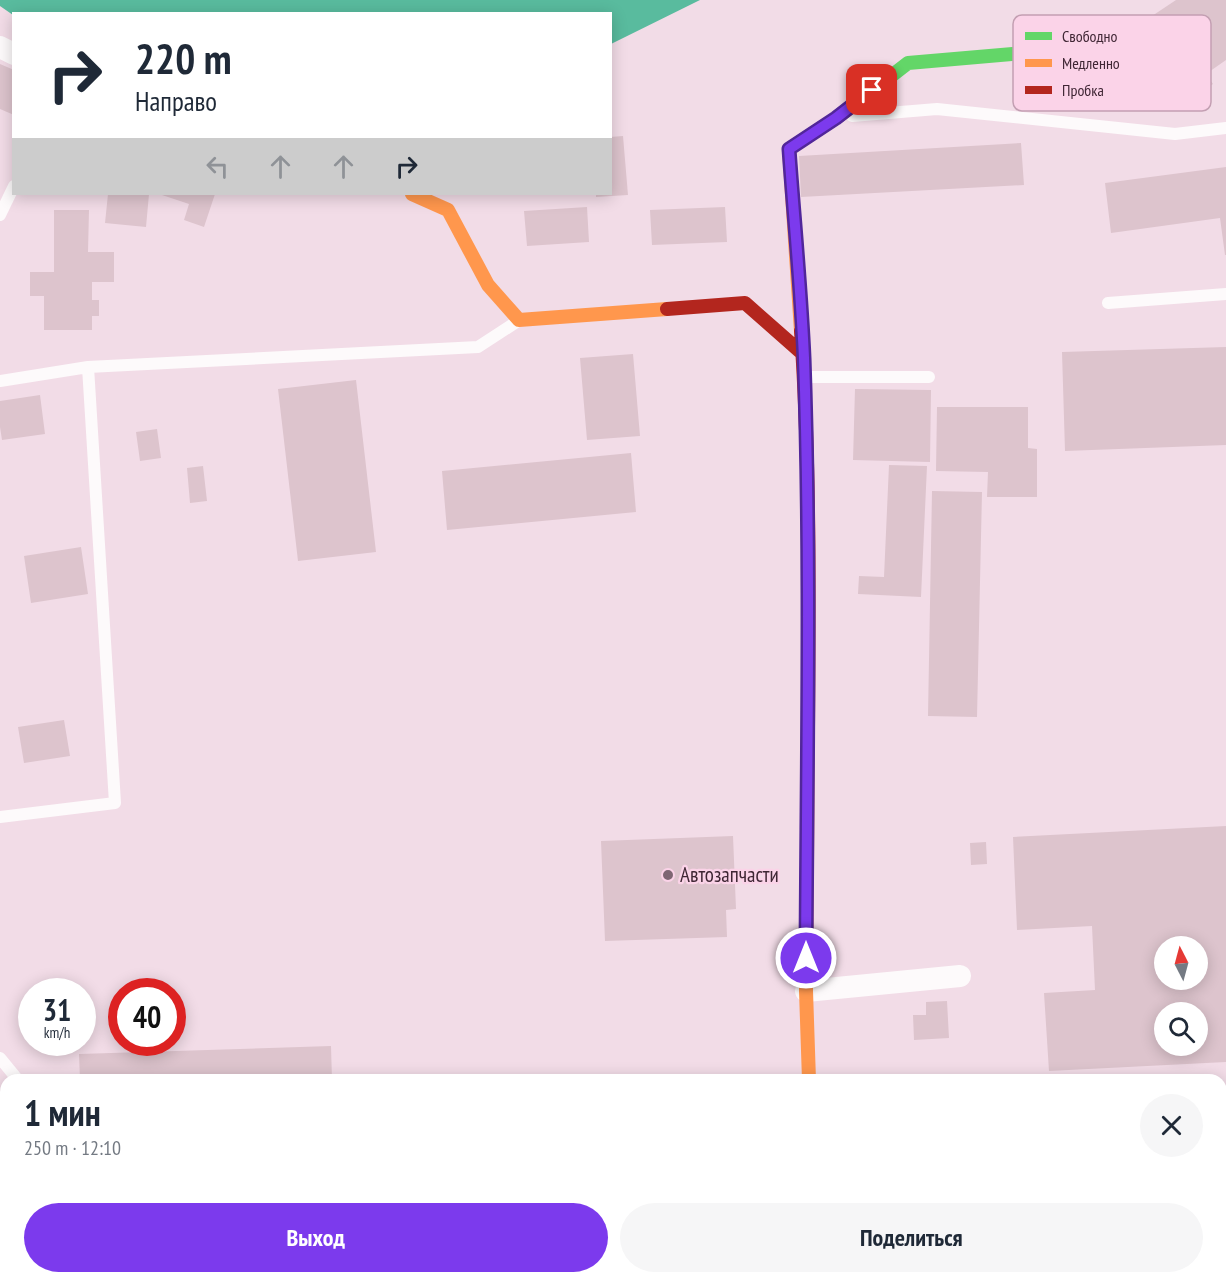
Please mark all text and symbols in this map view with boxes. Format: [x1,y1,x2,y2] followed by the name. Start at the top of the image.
[1013,15,1211,111] legend
[1062,26,1117,46] text: Свободно
[135,31,232,86] text: 220 m
[36,36,114,114] icon: right
[1062,53,1120,73] text: Медленно
[846,64,897,115] pin
[855,73,888,106] icon: arrive
[1062,80,1104,100] text: Пробка
[135,84,217,118] text: Направо
[201,150,234,183] icon: left
[264,150,297,183] icon: ahead
[327,150,360,183] icon: ahead
[390,150,423,183] icon: right
[680,861,779,888] place label: Автозапчасти
[661,868,675,882] marker: Автозапчасти
[774,926,838,990] position arrow
[1154,936,1208,990] north arrow
[1154,936,1208,1056] map controls
[108,978,186,1056] speed limit sign: 40
[43,990,71,1029] text: 31
[1154,1002,1208,1056] button: search
[44,1023,70,1042] text: km/h
[24,1089,101,1136] text: 1 мин
[1140,1094,1203,1157] button: close
[24,1135,121,1161] text: 250 m · 12:10
[24,1203,608,1272] button: Выход
[620,1203,1203,1272] button: Поделиться

